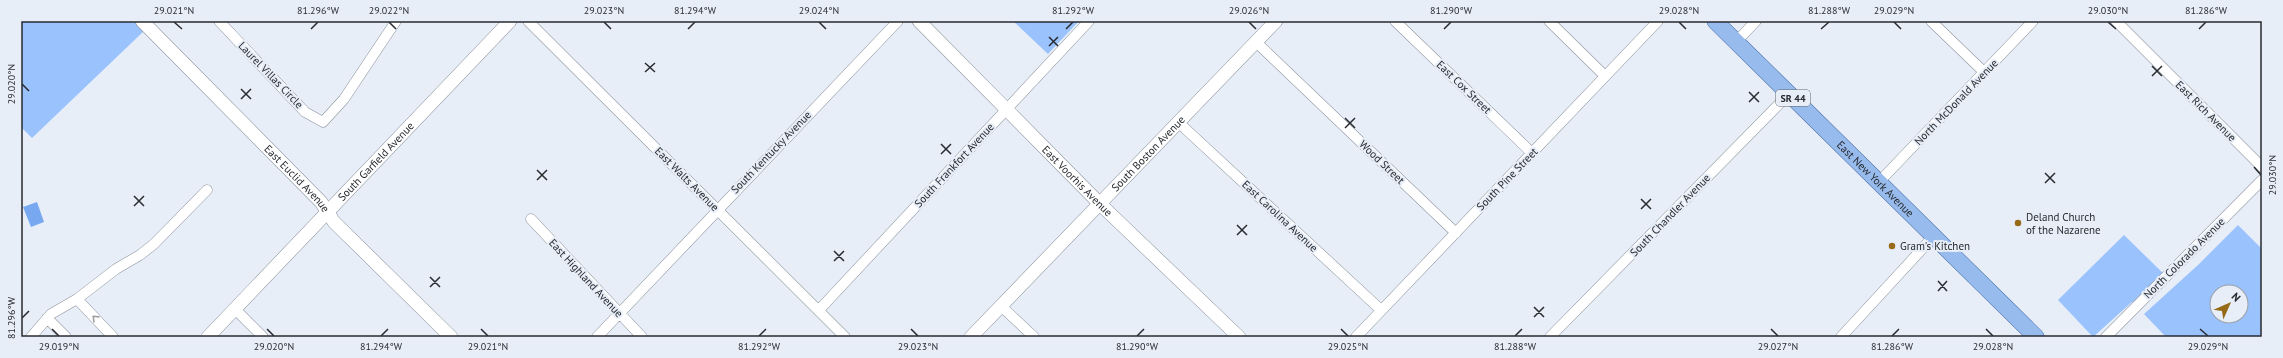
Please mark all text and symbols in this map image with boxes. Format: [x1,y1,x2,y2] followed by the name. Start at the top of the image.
[154,4,194,17] text: 29.021°N
[297,4,340,17] text: 81.296°W
[369,4,409,17] text: 29.022°N
[584,4,624,17] text: 29.023°N
[674,4,717,17] text: 81.294°W
[799,4,839,17] text: 29.024°N
[1052,4,1095,17] text: 81.292°W
[1229,4,1269,17] text: 29.026°N
[1430,4,1473,17] text: 81.290°W
[1659,4,1699,17] text: 29.028°N
[1808,4,1851,17] text: 81.288°W
[1874,4,1914,17] text: 29.029°N
[2088,4,2128,17] text: 29.030°N
[2185,4,2228,17] text: 81.286°W
[236,39,307,112] street label: Laurel Villas Circle
[1911,56,2001,148] street label: North McDonald Avenue
[1434,57,1494,117] street label: East Cox Street
[5,64,18,104] text: 29.020°N
[2173,78,2240,145] street label: East Rich Avenue
[1776,90,1810,106] road number: SR 44
[728,107,814,196] street label: South Kentucky Avenue
[1108,112,1188,194] street label: South Boston Avenue
[335,119,417,204] street label: South Garfield Avenue
[911,120,997,210] street label: South Frankfort Avenue
[1356,137,1408,187] street label: Wood Street
[1834,138,1917,220] street label: East New York Avenue
[261,142,333,215] street label: East Euclid Avenue
[1039,143,1116,219] street label: East Voorhis Avenue
[652,144,722,214] street label: East Walts Avenue
[1473,144,1541,213] street label: South Pine Street
[2266,155,2279,195] text: 29.030°N
[1627,170,1713,259] street label: South Chandler Avenue
[1239,177,1321,255] street label: East Carolina Avenue
[2026,210,2101,237] place label: Deland Church of the Nazarene
[2141,214,2228,301] street label: North Colorado Avenue
[2013,218,2023,228] marker: Deland Church of the Nazarene
[546,236,626,321] street label: East Highland Avenue
[1900,239,1970,253] place label: Gram's Kitchen
[1887,241,1897,251] marker: Gram's Kitchen
[2209,284,2249,324] north arrow
[2229,289,2244,304] text: N
[5,296,18,339] text: 81.296°W
[92,315,100,323] one-way arrow
[39,340,79,353] text: 29.019°N
[254,340,294,353] text: 29.020°N
[360,340,403,353] text: 81.294°W
[468,340,508,353] text: 29.021°N
[738,340,781,353] text: 81.292°W
[898,340,938,353] text: 29.023°N
[1116,340,1159,353] text: 81.290°W
[1328,340,1368,353] text: 29.025°N
[1494,340,1537,353] text: 81.288°W
[1758,340,1798,353] text: 29.027°N
[1871,340,1914,353] text: 81.286°W
[1973,340,2013,353] text: 29.028°N
[2188,340,2228,353] text: 29.029°N

